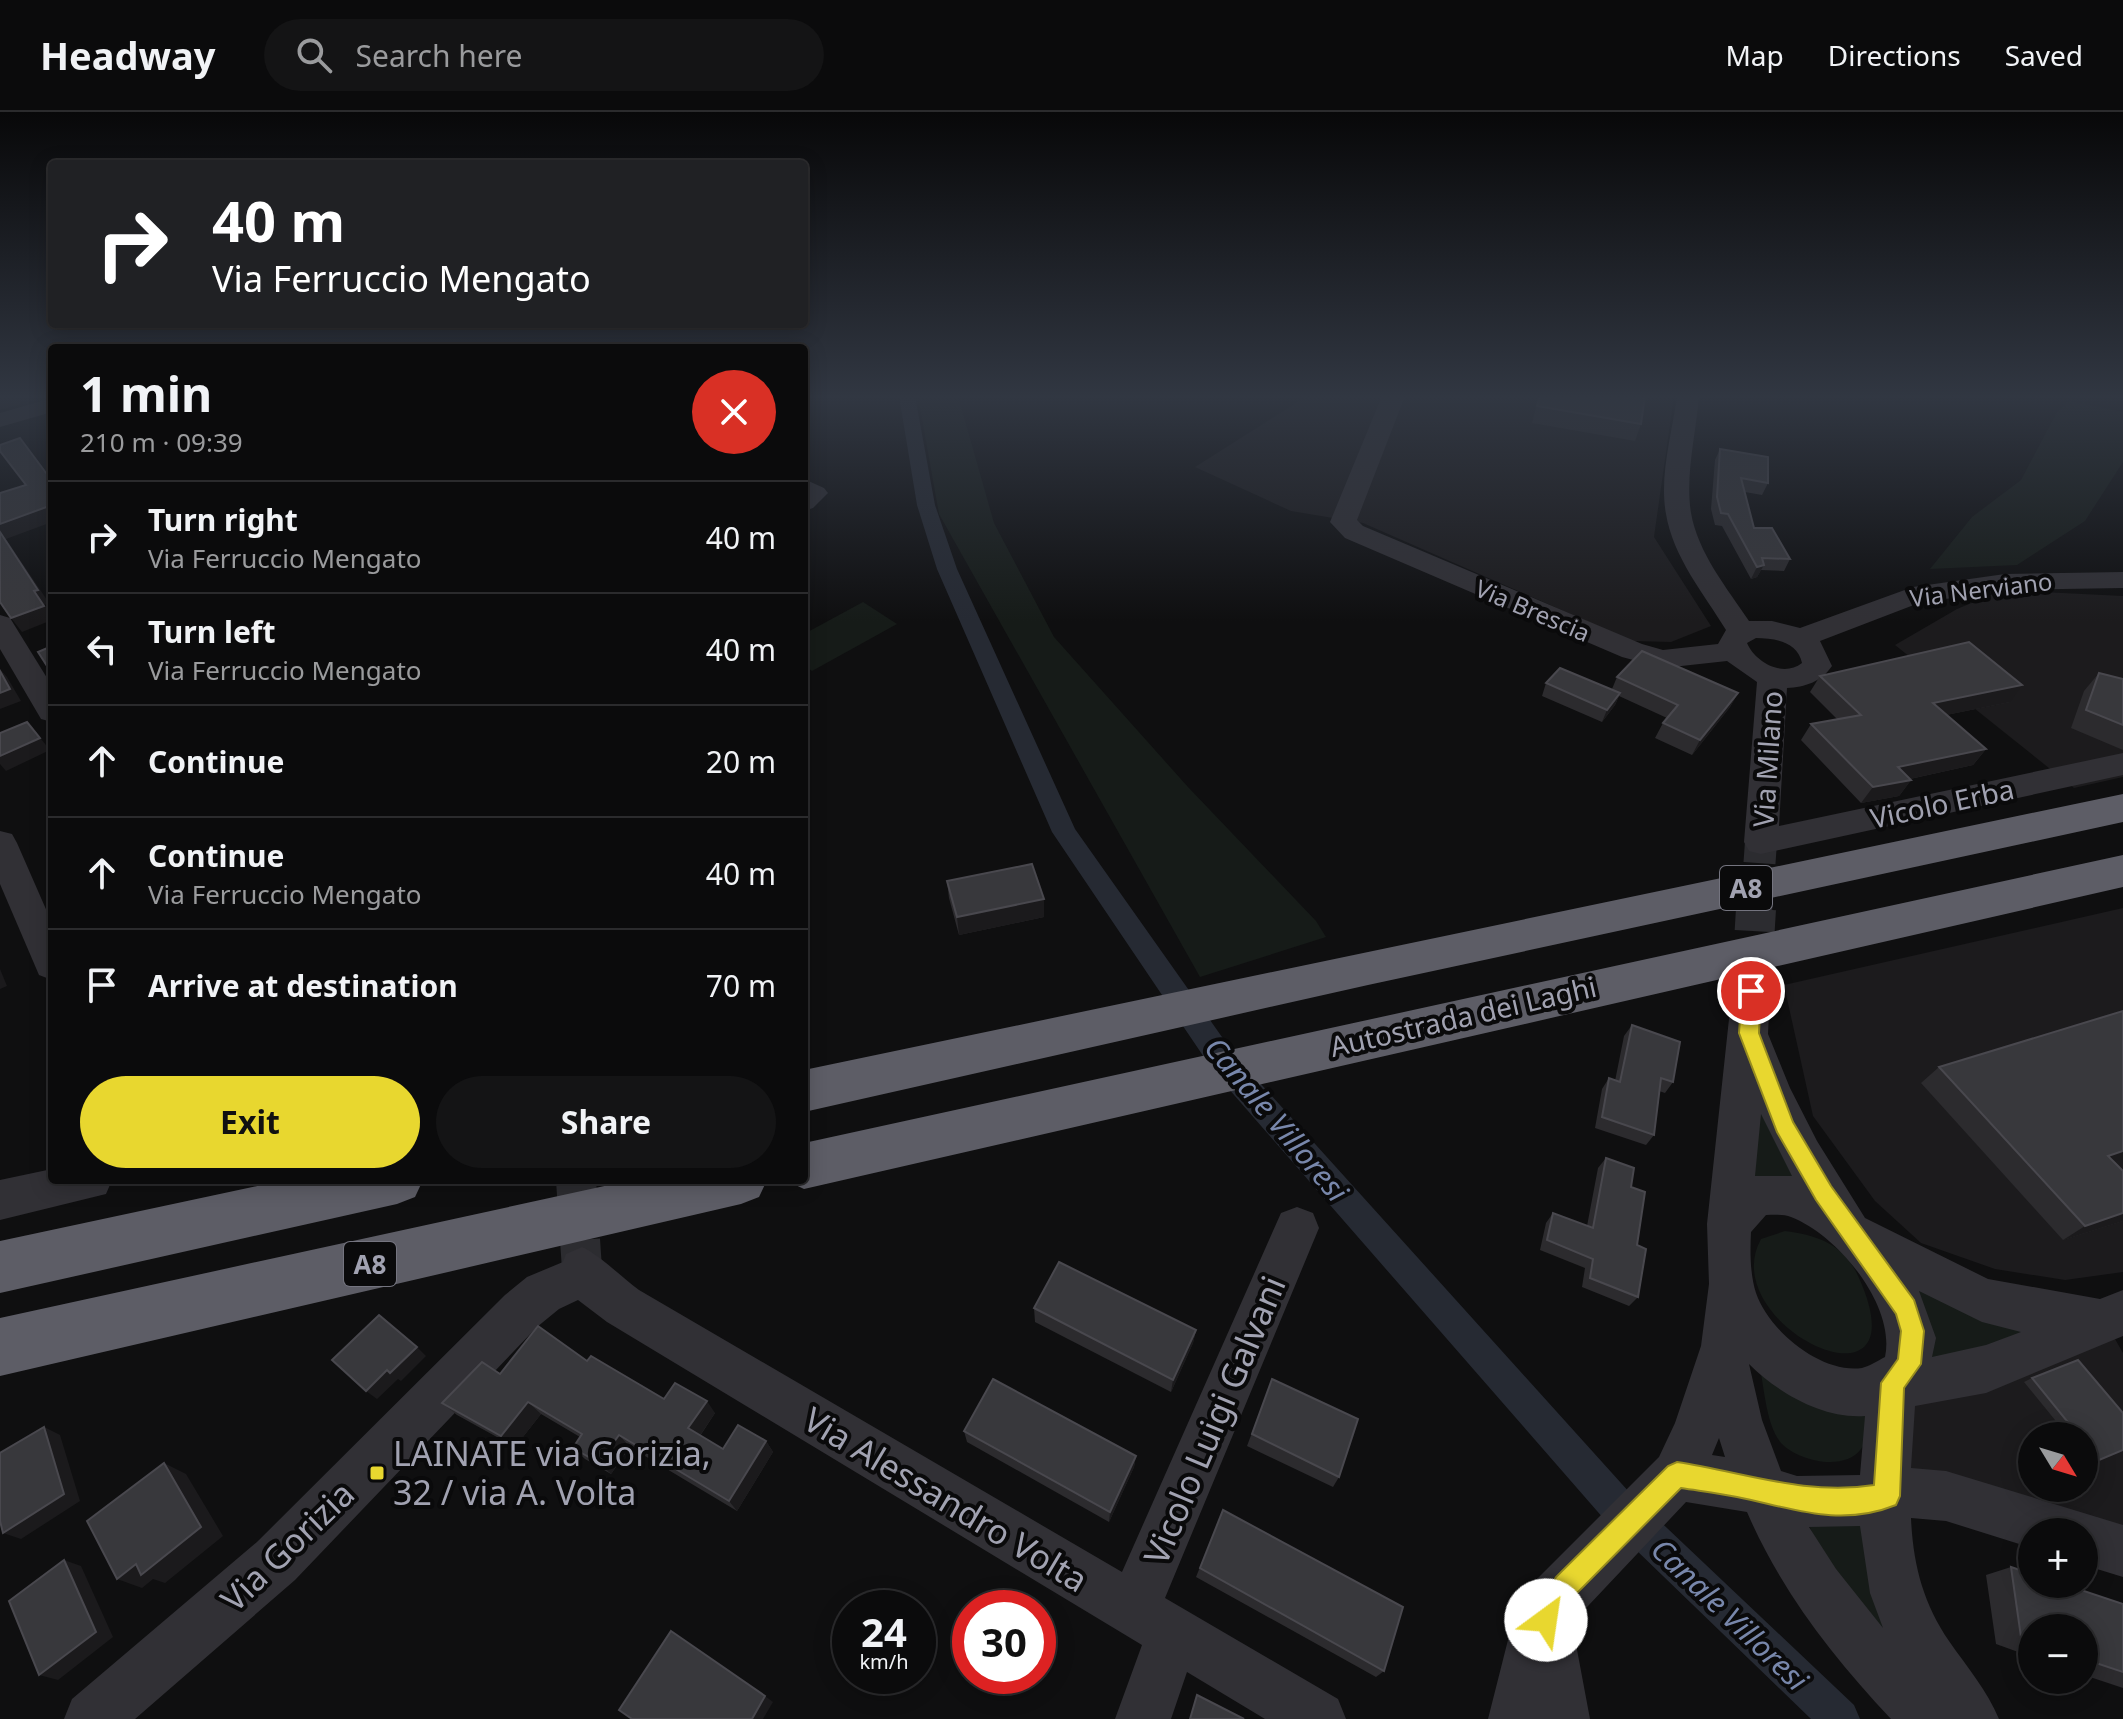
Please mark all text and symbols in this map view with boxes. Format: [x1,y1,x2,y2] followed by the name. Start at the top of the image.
[264,19,824,91] search box
[40,29,216,81] text: Headway
[292,33,336,77] icon: search
[356,35,522,76] text: Search here
[1725,36,1784,74] text: Map
[1828,36,1961,74] text: Directions
[2005,36,2083,74] text: Saved
[212,182,345,258] text: 40 m
[80,192,184,296] icon: right
[212,254,591,303] text: Via Ferruccio Mengato
[80,361,212,426] text: 1 min
[692,370,776,454] button: close
[80,424,243,460] text: 210 m · 09:39
[148,499,298,540] text: Turn right
[80,515,124,559] icon: right
[706,517,776,558] text: 40 m
[148,540,422,576] text: Via Ferruccio Mengato
[1908,564,2054,614] street label: Via Nerviano
[1471,571,1595,649] street label: Via Brescia
[148,611,276,652] text: Turn left
[80,627,124,671] icon: left
[706,629,776,670] text: 40 m
[148,652,422,688] text: Via Ferruccio Mengato
[1743,689,1791,829] street label: Via Milano
[80,739,124,783] icon: ahead
[148,741,284,782] text: Continue
[706,741,776,782] text: 20 m
[1867,769,2017,837] street label: Vicolo Erba
[148,835,284,876] text: Continue
[80,851,124,895] icon: ahead
[706,853,776,894] text: 40 m
[1720,866,1772,910] road number: A8
[148,876,422,912] text: Via Ferruccio Mengato
[1717,957,1785,1025] pin
[80,963,124,1007] icon: arrive
[148,965,458,1006] text: Arrive at destination
[706,965,776,1006] text: 70 m
[1326,967,1600,1065] street label: Autostrada dei Laghi
[1729,969,1773,1013] icon: arrive
[1196,1028,1359,1211] water label: Canale Villoresi
[80,1076,420,1168] button: Exit
[436,1076,776,1168] button: Share
[344,1242,396,1286] road number: A8
[1132,1269,1296,1571] street label: Vicolo Luigi Galvani
[796,1396,1096,1602] street label: Via Alessandro Volta
[2018,1422,2098,1502] north arrow
[2018,1422,2098,1694] map controls
[393,1430,711,1515] place label: LAINATE via Gorizia, 32 / via A. Volta
[368,1464,386,1482] marker: LAINATE via Gorizia, 32 / via A. Volta
[210,1471,364,1621] street label: Via Gorizia
[2018,1518,2098,1598] button: +
[1643,1529,1818,1700] water label: Canale Villoresi
[1504,1578,1588,1662] position arrow
[952,1590,1056,1694] speed limit sign: 30
[861,1604,907,1659] text: 24
[2018,1614,2098,1694] button: −
[859,1648,909,1675] text: km/h

